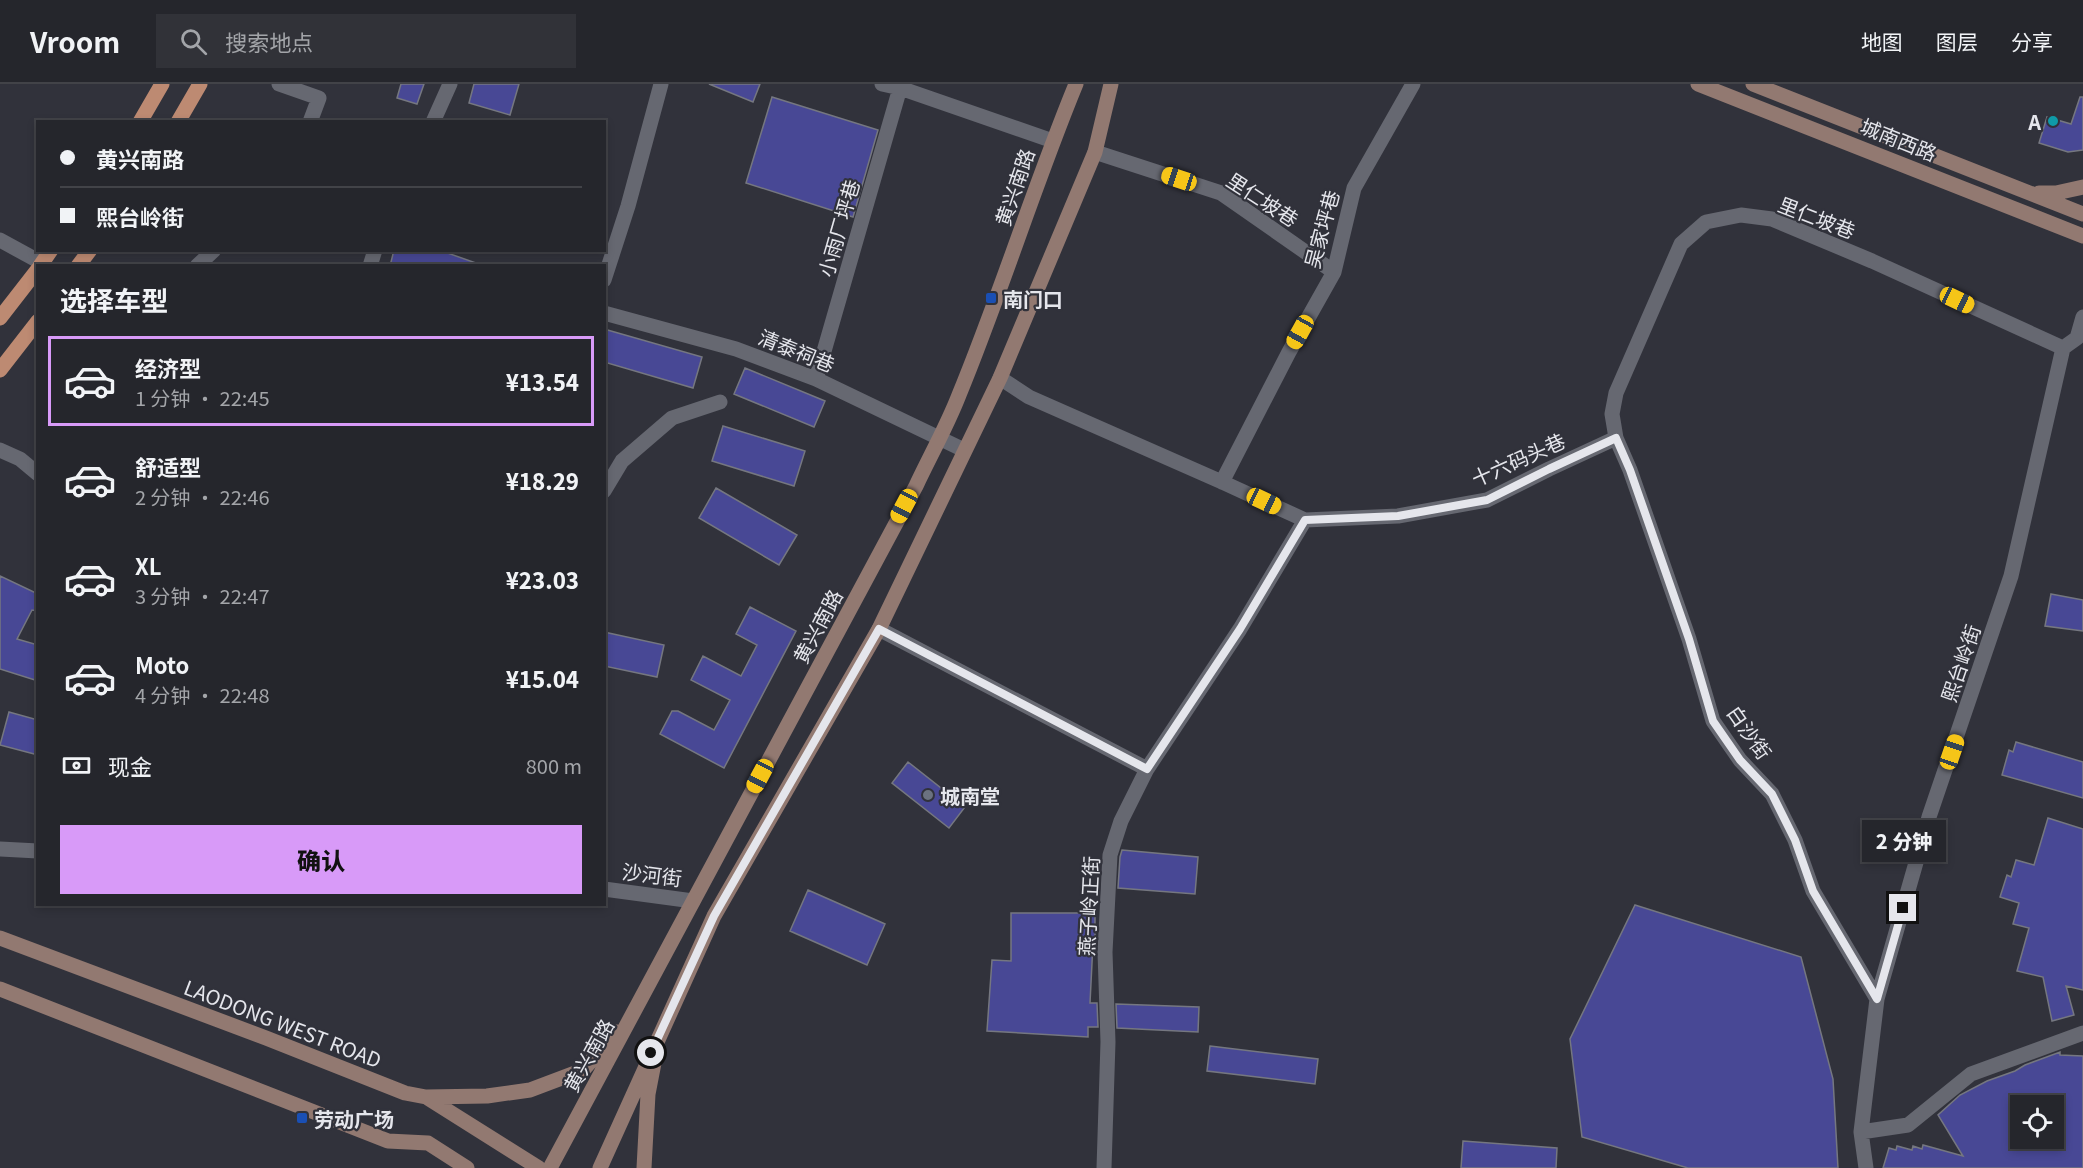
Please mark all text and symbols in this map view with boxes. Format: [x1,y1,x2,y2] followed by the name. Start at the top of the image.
[156,14,576,68] search box
[30,21,120,61] text: Vroom
[177,25,210,58] icon: search
[225,25,313,57] text: 搜索地点
[1861,26,1903,56] text: 地图
[1936,26,1978,56] text: 图层
[2011,26,2053,56] text: 分享
[2027,107,2041,136] place label: A
[1856,111,1942,167] street label: 城南西路
[2046,114,2060,128] marker: A
[96,142,184,174] text: 黄兴南路
[987,144,1041,230] street label: 黄兴南路
[1159,165,1199,193] car
[1222,165,1304,233] street label: 里仁坡巷
[810,176,866,280] street label: 小雨厂坪巷
[1297,187,1345,271] street label: 吴家坪巷
[1774,189,1860,245] street label: 里仁坡巷
[96,200,184,232] text: 熙台岭街
[60,280,168,319] text: 选择车型
[1003,284,1063,313] place label: 南门口
[1937,284,1977,316] car
[984,291,998,305] marker: 南门口
[1283,312,1317,352] car
[754,322,840,378] street label: 清泰祠巷
[135,351,201,383] text: 经济型
[63,354,117,408] icon: car
[506,365,579,397] text: ¥13.54
[135,383,270,412] text: 1 分钟 · 22:45
[1466,425,1570,493] street label: 十六码头巷
[135,450,201,482] text: 舒适型
[63,453,117,507] icon: car
[506,464,579,496] text: ¥18.29
[135,482,270,511] text: 2 分钟 · 22:46
[1244,485,1284,517] car
[888,486,920,526] car
[135,549,162,581] text: XL
[63,552,117,606] icon: car
[506,563,579,595] text: ¥23.03
[135,581,270,610] text: 3 分钟 · 22:47
[785,584,849,668] street label: 黄兴南路
[1933,620,1987,706] street label: 熙台岭街
[135,648,189,680] text: Moto
[63,651,117,705] icon: car
[506,662,579,694] text: ¥15.04
[135,680,270,709] text: 4 分钟 · 22:48
[1721,699,1779,765] street label: 白沙街
[1938,732,1966,772] car
[60,749,93,782] icon: cash
[108,749,152,781] text: 现金
[526,751,582,780] text: 800 m
[744,756,776,796] car
[940,781,1000,810] place label: 城南堂
[921,788,935,802] marker: 城南堂
[1861,821,1945,863] callout: 2 分钟
[60,825,582,894] button: 确认
[1876,826,1932,855] text: 2 分钟
[1071,855,1105,957] street label: 燕子岭正街
[620,856,684,892] street label: 沙河街
[1889,894,1916,921] route end
[180,972,386,1074] street label: LAODONG WEST ROAD
[556,1013,620,1097] street label: 黄兴南路
[637,1039,664,1066] route start
[2010,1095,2064,1149] map controls
[2010,1095,2064,1149] button: locate
[314,1104,394,1133] place label: 劳动广场
[295,1111,309,1125] marker: 劳动广场

